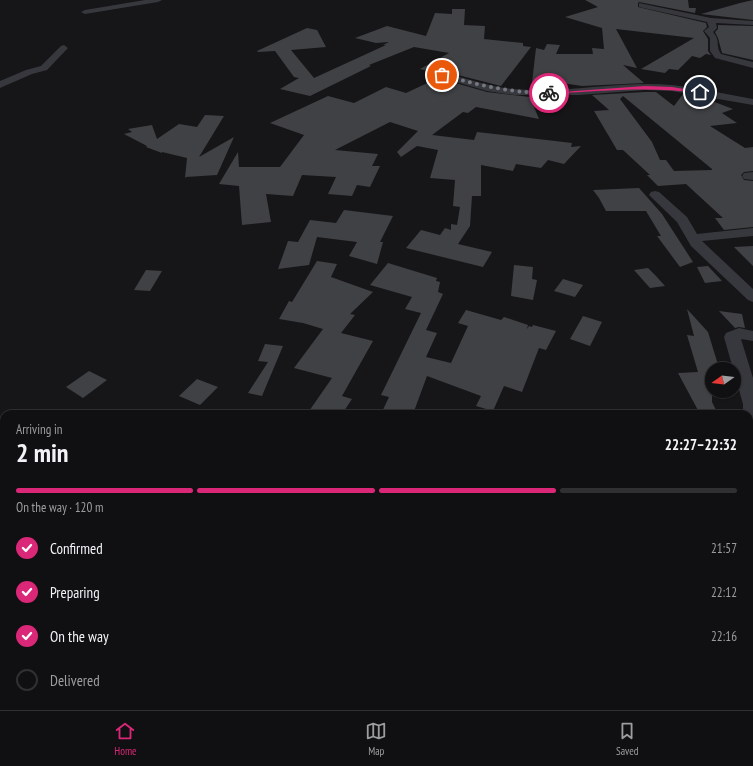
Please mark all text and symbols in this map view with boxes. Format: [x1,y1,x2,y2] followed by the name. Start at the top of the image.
[425,58,459,92] pin
[431,64,453,86] icon: bag
[529,73,569,113] courier
[683,75,717,109] pin
[689,81,711,103] icon: home
[538,82,560,104] icon: bike
[705,362,741,398] north arrow
[705,362,741,398] map controls
[16,421,63,438] text: Arriving in
[665,435,737,454] text: 22:27–22:32
[16,436,69,469] text: 2 min
[16,499,103,516] text: On the way · 120 m
[16,537,38,559] icon: check
[50,539,103,558] text: Confirmed
[711,540,737,557] text: 21:57
[16,581,38,603] icon: check
[50,583,100,602] text: Preparing
[711,584,737,601] text: 22:12
[16,625,38,647] icon: check
[50,627,109,646] text: On the way
[711,628,737,645] text: 22:16
[50,671,100,690] text: Delivered
[114,720,137,758] tab: Home
[365,720,387,758] tab: Map
[616,720,639,758] tab: Saved

